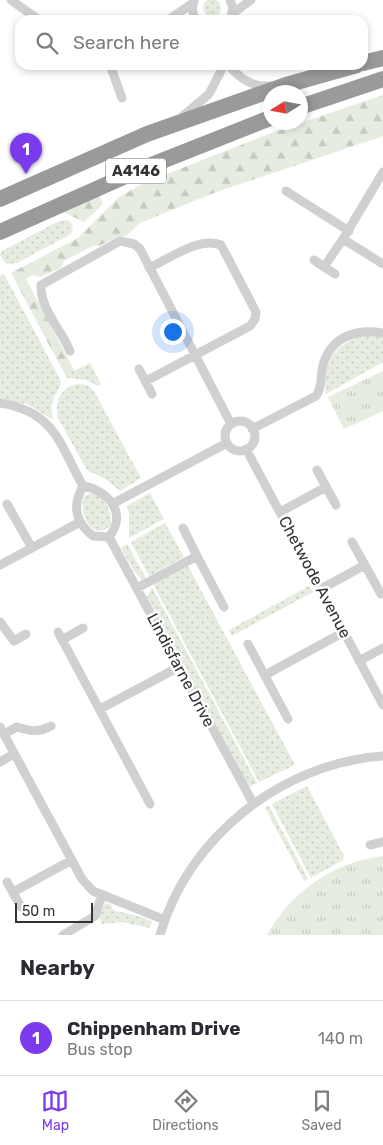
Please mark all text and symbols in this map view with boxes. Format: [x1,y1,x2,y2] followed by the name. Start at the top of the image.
[15,15,368,70] search box
[33,29,61,57] icon: search
[73,31,180,54] text: Search here
[263,85,308,130] north arrow
[10,133,42,174] pin: 1
[106,158,166,184] road number: A4146
[160,319,186,345] your location
[275,513,355,641] street label: Chetwode Avenue
[143,610,219,730] street label: Lindisfarne Drive
[15,900,92,923] scale bar
[22,903,55,920] text: 50 m
[20,955,95,980] text: Nearby
[67,1017,241,1040] text: Chippenham Drive
[32,1029,40,1048] text: 1
[318,1029,363,1048] text: 140 m
[67,1040,133,1059] text: Bus stop
[41,1087,69,1134] tab: Map
[152,1087,219,1134] tab: Directions
[302,1087,342,1134] tab: Saved

